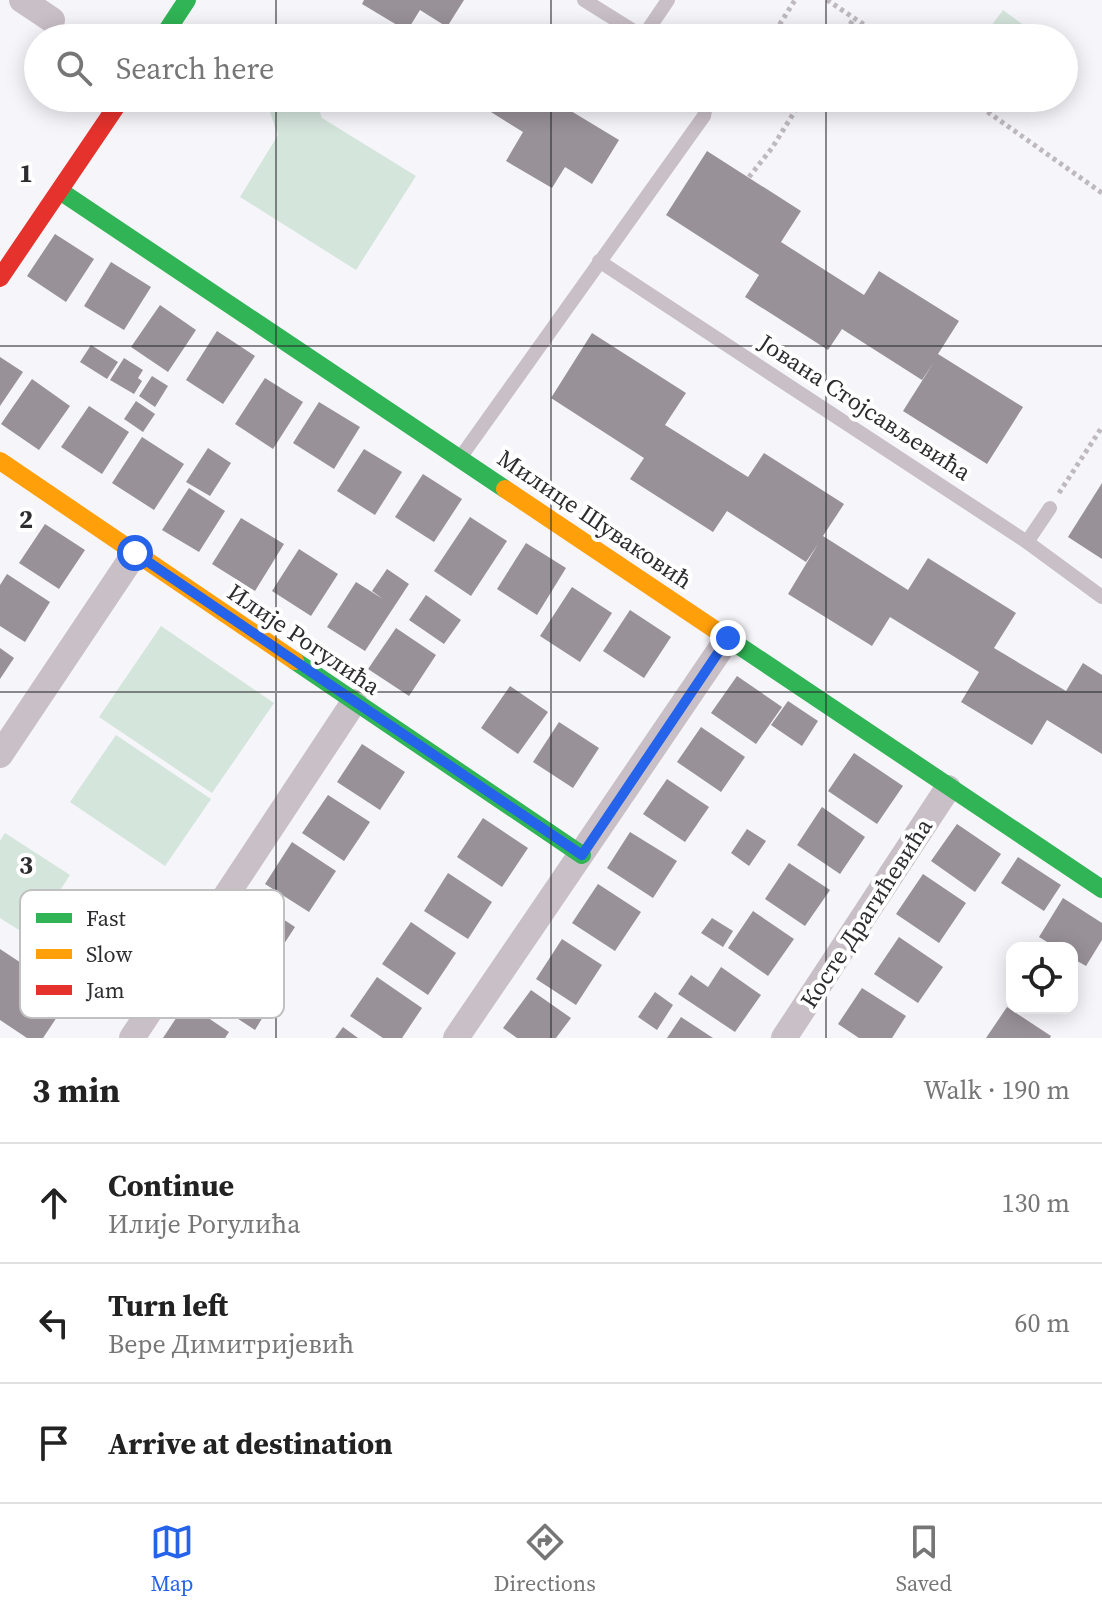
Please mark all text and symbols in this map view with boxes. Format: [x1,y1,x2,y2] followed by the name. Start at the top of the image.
[24,24,1078,112] search box
[52,46,96,90] icon: search
[116,48,274,89] text: Search here
[19,155,33,191] text: 1
[752,325,978,489] street label: Јована Стојсављевића
[491,441,699,597] street label: Милице Шуваковић
[19,501,33,537] text: 2
[117,535,153,571] route start
[221,576,388,703] street label: Илије Рогулића
[710,620,746,656] route end
[792,811,940,1014] street label: Косте Драгићевића
[19,847,33,883] text: 3
[20,890,284,1018] legend
[86,903,127,933] text: Fast
[86,939,133,969] text: Slow
[1006,942,1078,1014] map controls
[1006,942,1078,1014] button: locate
[85,975,125,1005] text: Jam
[32,1067,120,1113] text: 3 min
[923,1072,1070,1108] text: Walk · 190 m
[108,1165,234,1206] text: Continue
[32,1181,76,1225] icon: ahead
[1002,1185,1070,1221] text: 130 m
[108,1206,300,1242] text: Илије Рогулића
[108,1285,228,1326] text: Turn left
[32,1301,76,1345] icon: left
[1015,1305,1070,1341] text: 60 m
[108,1326,354,1362] text: Вере Димитријевић
[32,1421,76,1465] icon: arrive
[108,1423,393,1464] text: Arrive at destination
[150,1520,194,1598] tab: Map
[494,1520,596,1598] tab: Directions
[896,1520,952,1598] tab: Saved

